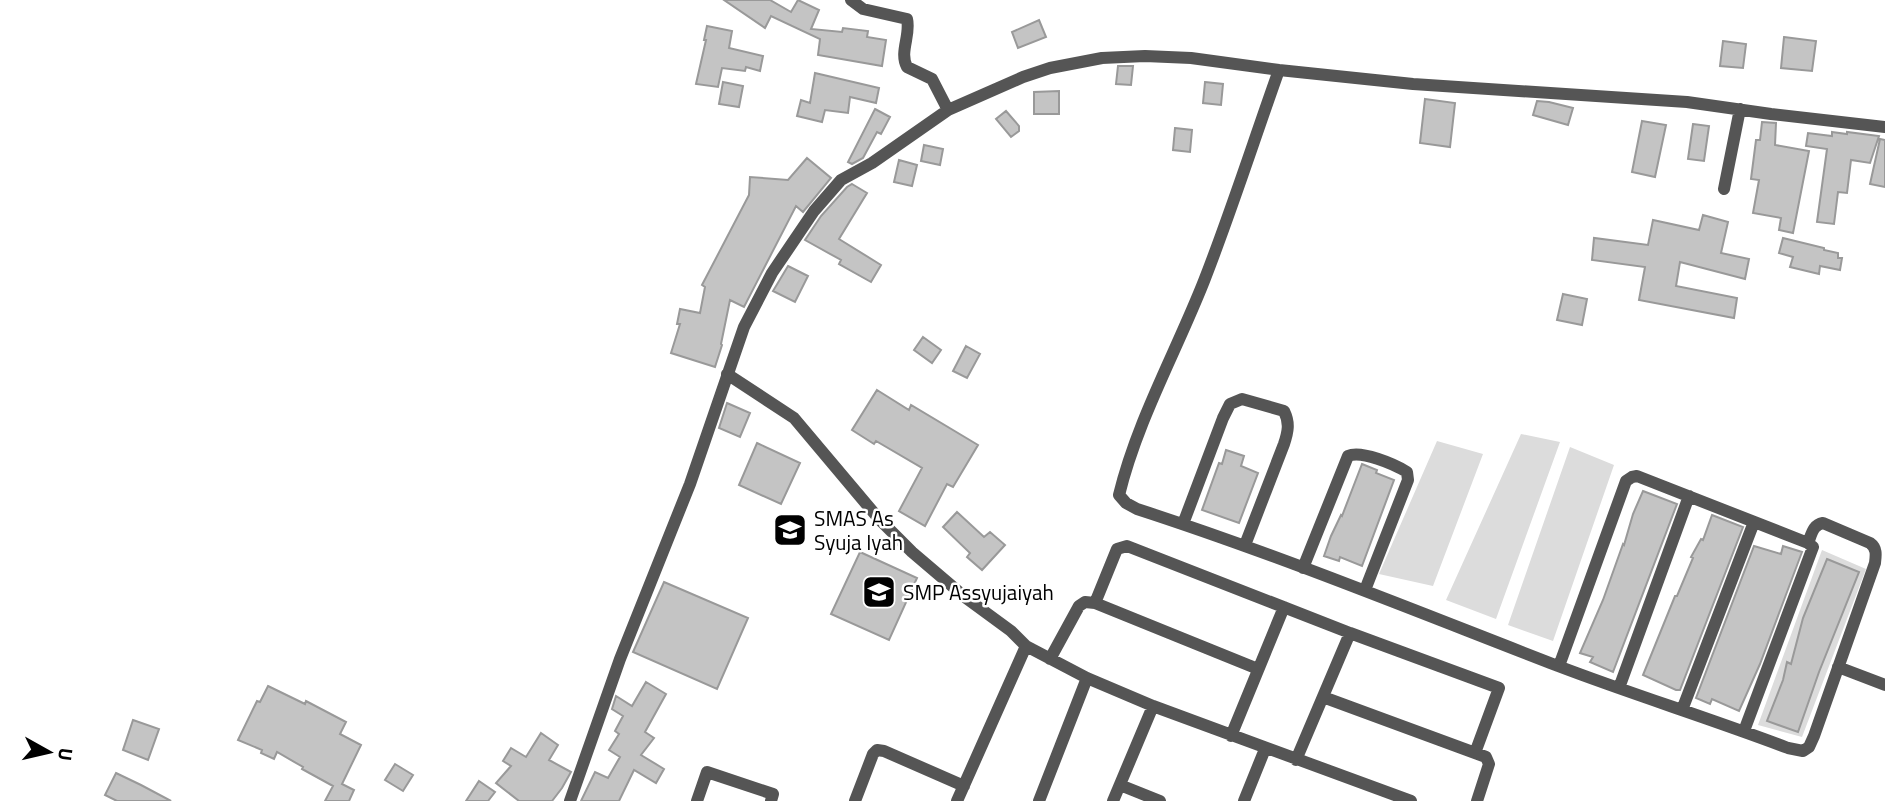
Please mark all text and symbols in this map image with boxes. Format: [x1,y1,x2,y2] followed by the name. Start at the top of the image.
[814,502,903,558] place label: SMAS As Syuja Iyah
[771,511,809,549] school or university icon: SMAS As Syuja Iyah
[860,573,898,611] school or university icon: SMP Assyujaiyah
[903,576,1054,608] place label: SMP Assyujaiyah
[14,717,84,787] north arrow
[51,746,82,763] text: U

